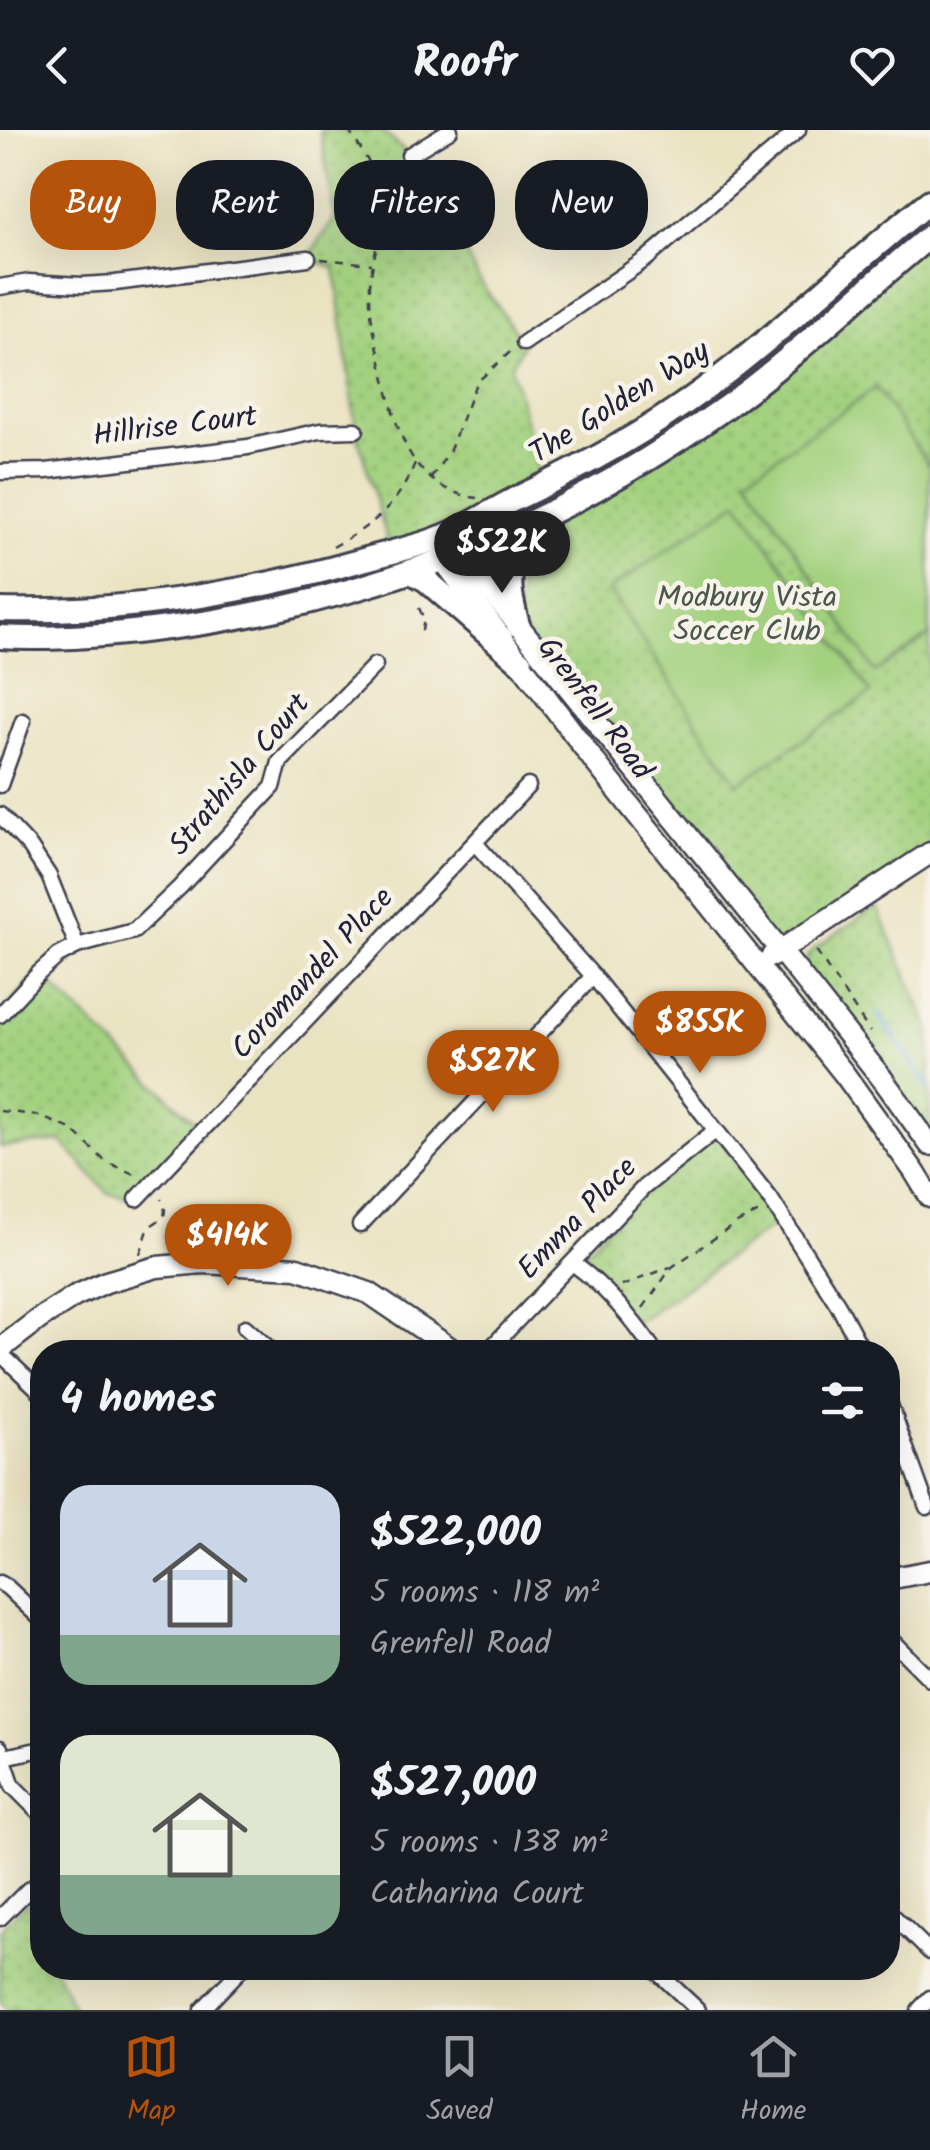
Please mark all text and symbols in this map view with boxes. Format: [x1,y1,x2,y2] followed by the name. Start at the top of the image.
[413,29,517,101] text: Roofr
[30,38,85,93] icon: back
[845,38,900,93] icon: heart
[30,160,156,250] chip: Buy
[176,160,314,250] chip: Rent
[334,160,495,250] chip: Filters
[515,160,648,250] chip: New
[520,328,720,478] street label: The Golden Way
[90,393,260,461] street label: Hillrise Court
[432,511,572,596] pin: $522K
[456,518,548,569] text: $522K
[657,574,837,656] park label: Modbury Vista Soccer Club
[524,627,665,792] street label: Grenfell Road
[157,683,323,867] street label: Strathisla Court
[220,877,406,1071] street label: Coromandel Place
[630,991,770,1076] pin: $855K
[655,998,745,1049] text: $855K
[423,1030,563,1115] pin: $527K
[449,1037,537,1088] text: $527K
[507,1146,649,1292] street label: Emma Place
[158,1204,298,1289] pin: $414K
[187,1211,269,1262] text: $414K
[60,1367,216,1434] text: 4 homes
[815,1373,870,1428] icon: filters
[370,1501,541,1568] text: $522,000
[140,1525,260,1645] icon: home
[370,1568,599,1619] text: 5 rooms · 118 m²
[370,1619,551,1670] text: Grenfell Road
[370,1751,536,1818] text: $527,000
[140,1775,260,1895] icon: home
[370,1818,608,1869] text: 5 rooms · 138 m²
[370,1869,584,1920] text: Catharina Court
[124,2029,179,2134] tab: Map
[426,2029,493,2134] tab: Saved
[740,2029,806,2134] tab: Home

